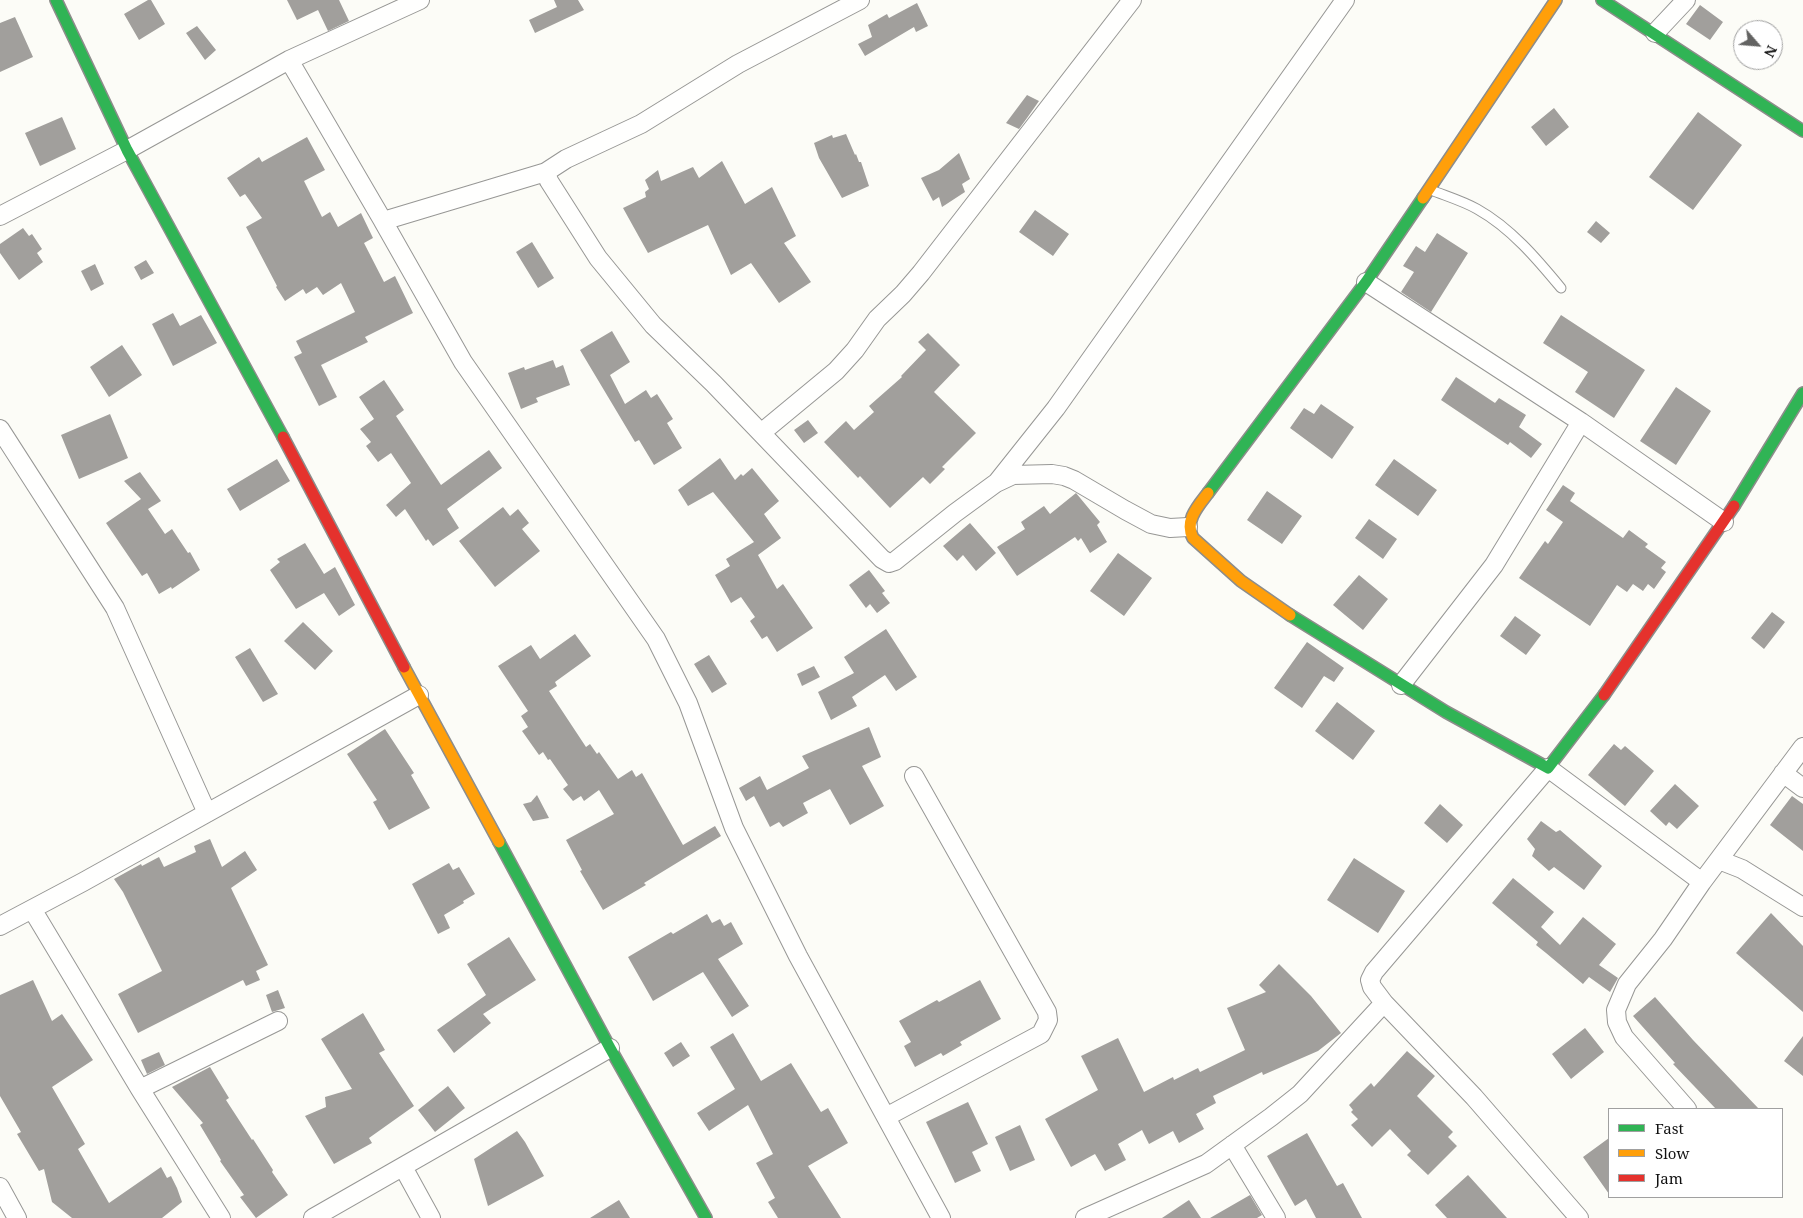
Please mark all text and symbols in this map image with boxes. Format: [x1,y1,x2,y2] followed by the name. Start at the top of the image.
[1733,20,1783,70] north arrow
[1760,42,1782,61] text: N
[1608,1108,1783,1198] legend
[1655,1118,1684,1138] text: Fast
[1655,1143,1689,1163] text: Slow
[1655,1168,1683,1188] text: Jam

